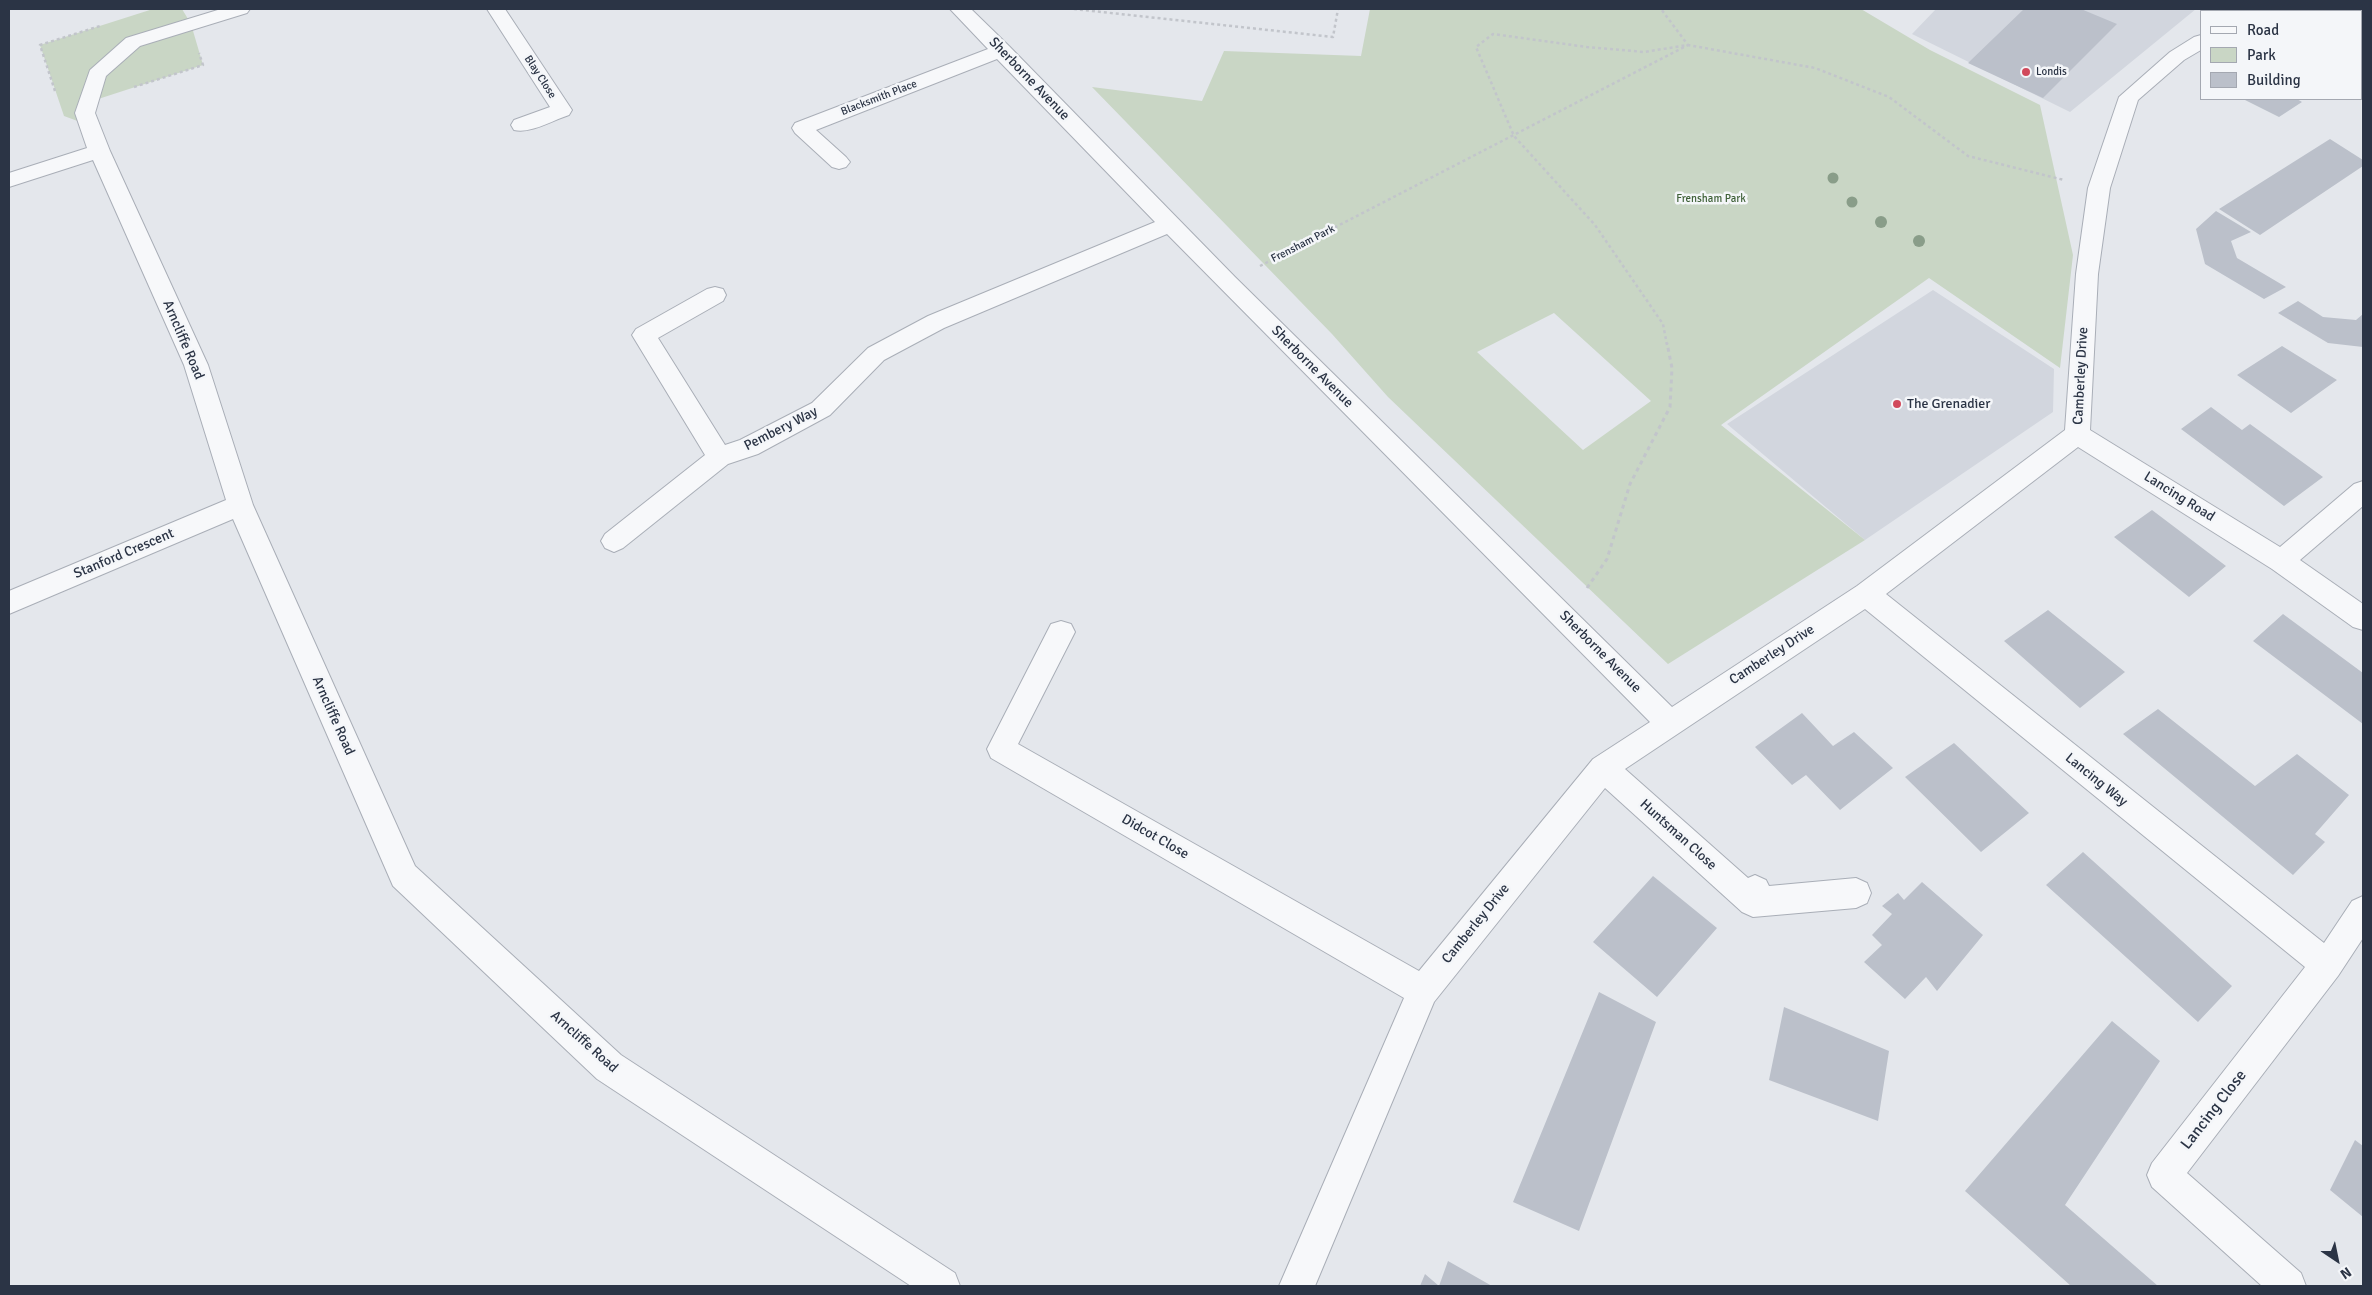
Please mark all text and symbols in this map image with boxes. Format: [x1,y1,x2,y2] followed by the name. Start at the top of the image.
[2200,10,2362,100] legend
[2247,21,2279,39] text: Road
[985,34,1073,124] street label: Sherborne Avenue
[2247,46,2276,64] text: Park
[521,53,559,101] street label: Blay Close
[2036,65,2067,79] place label: Londis
[2020,66,2032,78] marker: Londis
[2247,71,2301,89] text: Building
[839,77,919,119] street label: Blacksmith Place
[1676,192,1746,206] park label: Frensham Park
[1269,222,1337,266] street label: Frensham Park
[159,298,207,382] street label: Arncliffe Road
[1268,323,1356,411] street label: Sherborne Avenue
[2070,327,2092,425] street label: Camberley Drive
[1907,396,1990,412] place label: The Grenadier
[1891,398,1903,410] marker: The Grenadier
[741,403,821,455] street label: Pembery Way
[2140,469,2218,525] street label: Lancing Road
[71,525,177,583] street label: Stanford Crescent
[1556,608,1644,696] street label: Sherborne Avenue
[1726,621,1818,689] street label: Camberley Drive
[308,674,358,758] street label: Arncliffe Road
[2061,750,2131,810] street label: Lancing Way
[1636,796,1720,874] street label: Huntsman Close
[1118,811,1192,863] street label: Didcot Close
[1439,881,1513,967] street label: Camberley Drive
[547,1007,621,1077] street label: Arncliffe Road
[2177,1067,2251,1153] street label: Lancing Close
[2312,1235,2362,1285] north arrow
[2337,1263,2354,1283] text: N

